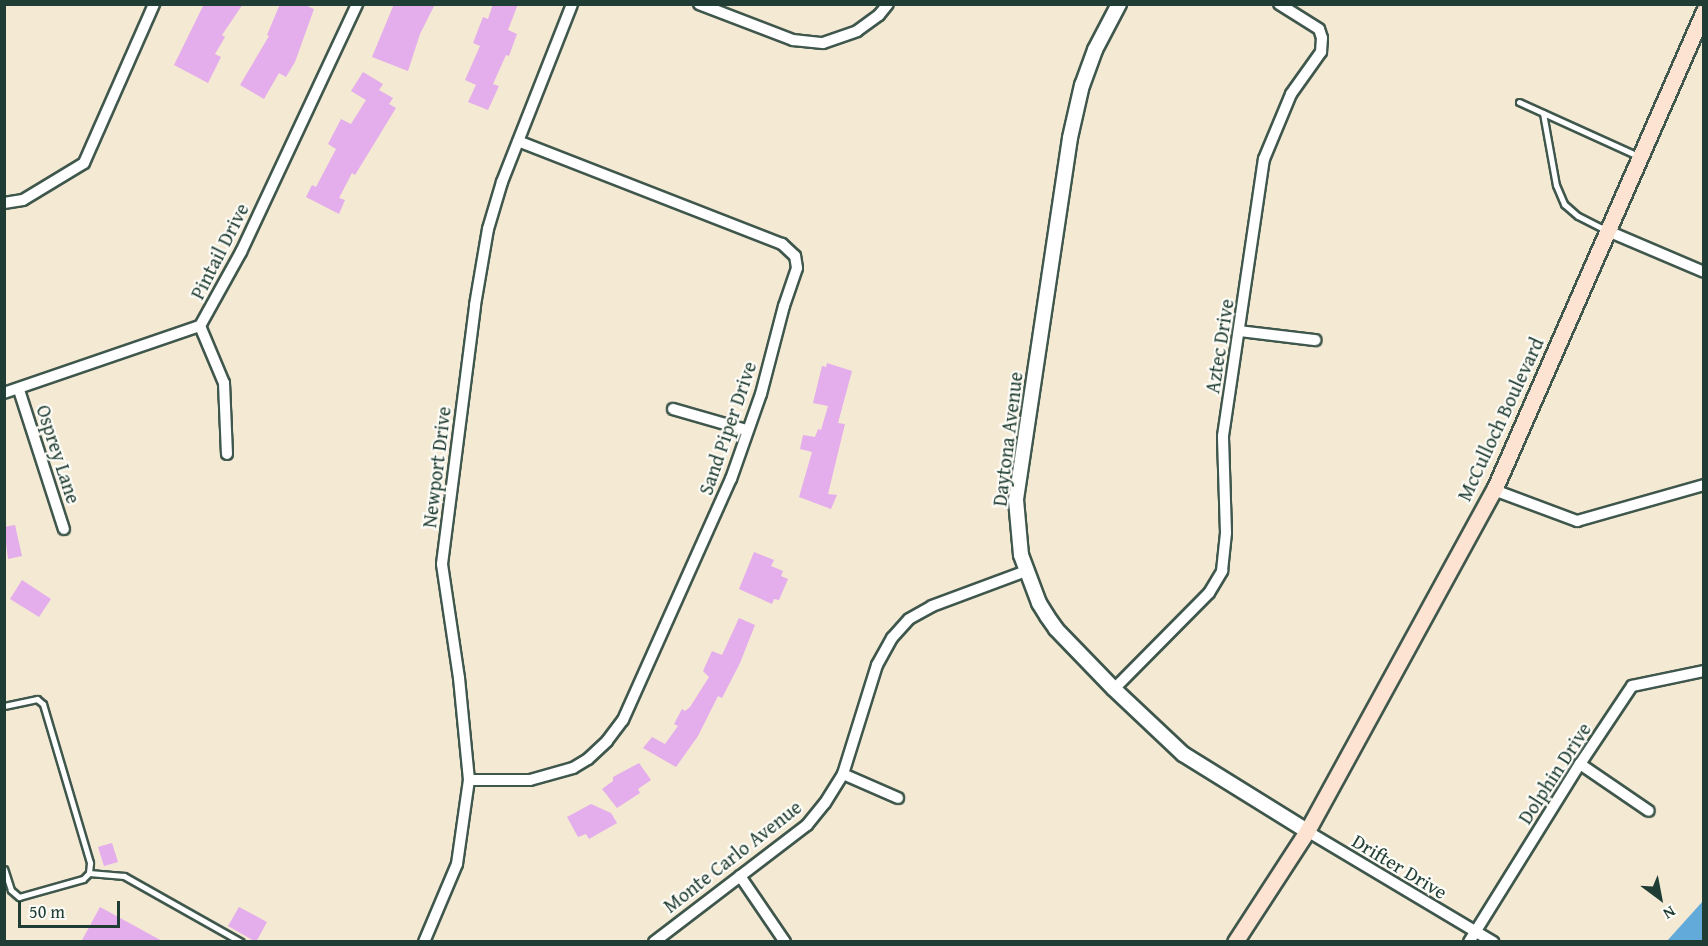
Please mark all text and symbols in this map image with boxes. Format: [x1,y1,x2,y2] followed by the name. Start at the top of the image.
[185,199,253,303] street label: Pintail Drive
[1200,297,1238,395] street label: Aztec Drive
[1452,333,1548,505] street label: McCulloch Boulevard
[693,358,761,498] street label: Sand Piper Drive
[987,370,1027,508] street label: Daytona Avenue
[32,402,86,506] street label: Osprey Lane
[417,405,455,529] street label: Newport Drive
[1512,718,1596,828] street label: Dolphin Drive
[658,795,806,917] street label: Monte Carlo Avenue
[1348,828,1452,904] street label: Drifter Drive
[1630,868,1690,928] north arrow
[21,889,123,927] scale bar
[29,898,65,925] text: 50 m
[1659,900,1680,926] text: N

